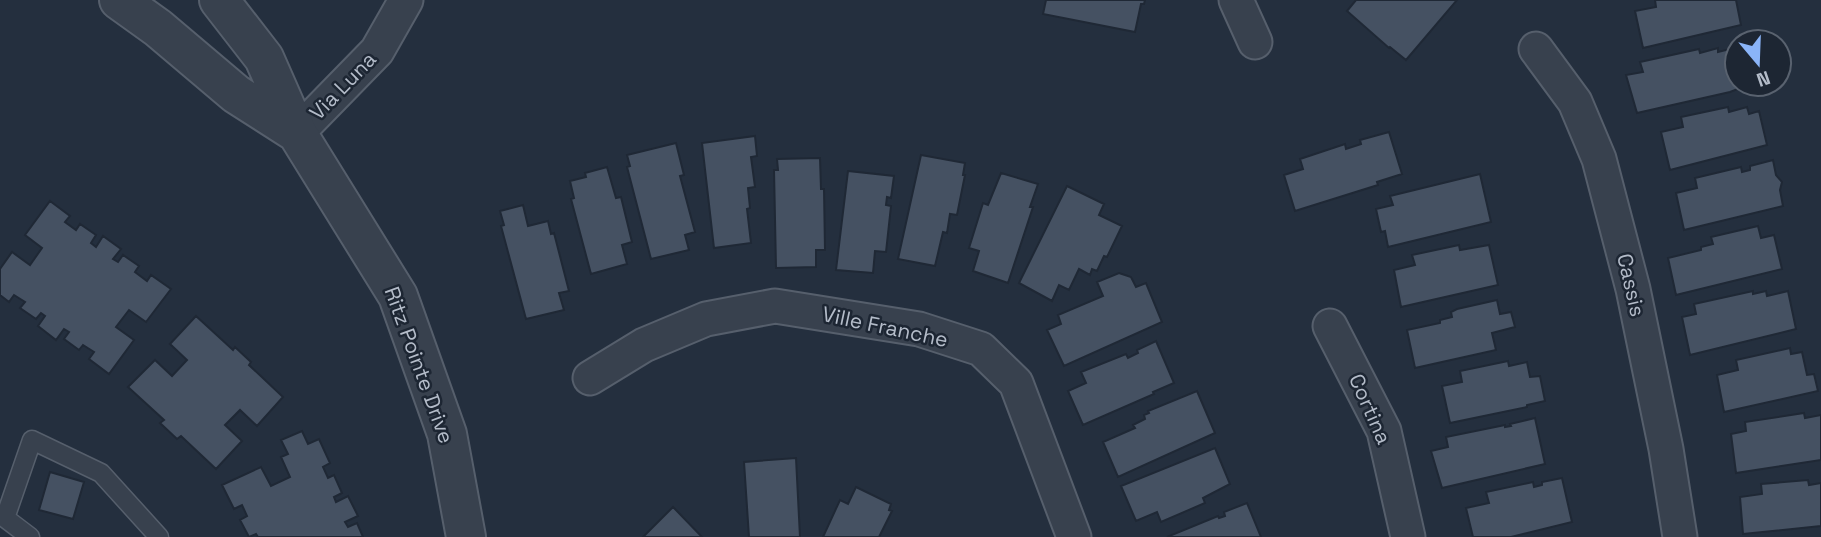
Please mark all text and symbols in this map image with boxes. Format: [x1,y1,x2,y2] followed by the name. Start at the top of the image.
[1723,28,1793,98] north arrow
[303,46,382,126] street label: Via Luna
[1753,65,1773,92] text: N
[1611,251,1652,319] street label: Cassis
[379,283,460,447] street label: Ritz Pointe Drive
[820,300,951,353] street label: Ville Franche
[1343,369,1398,448] street label: Cortina

